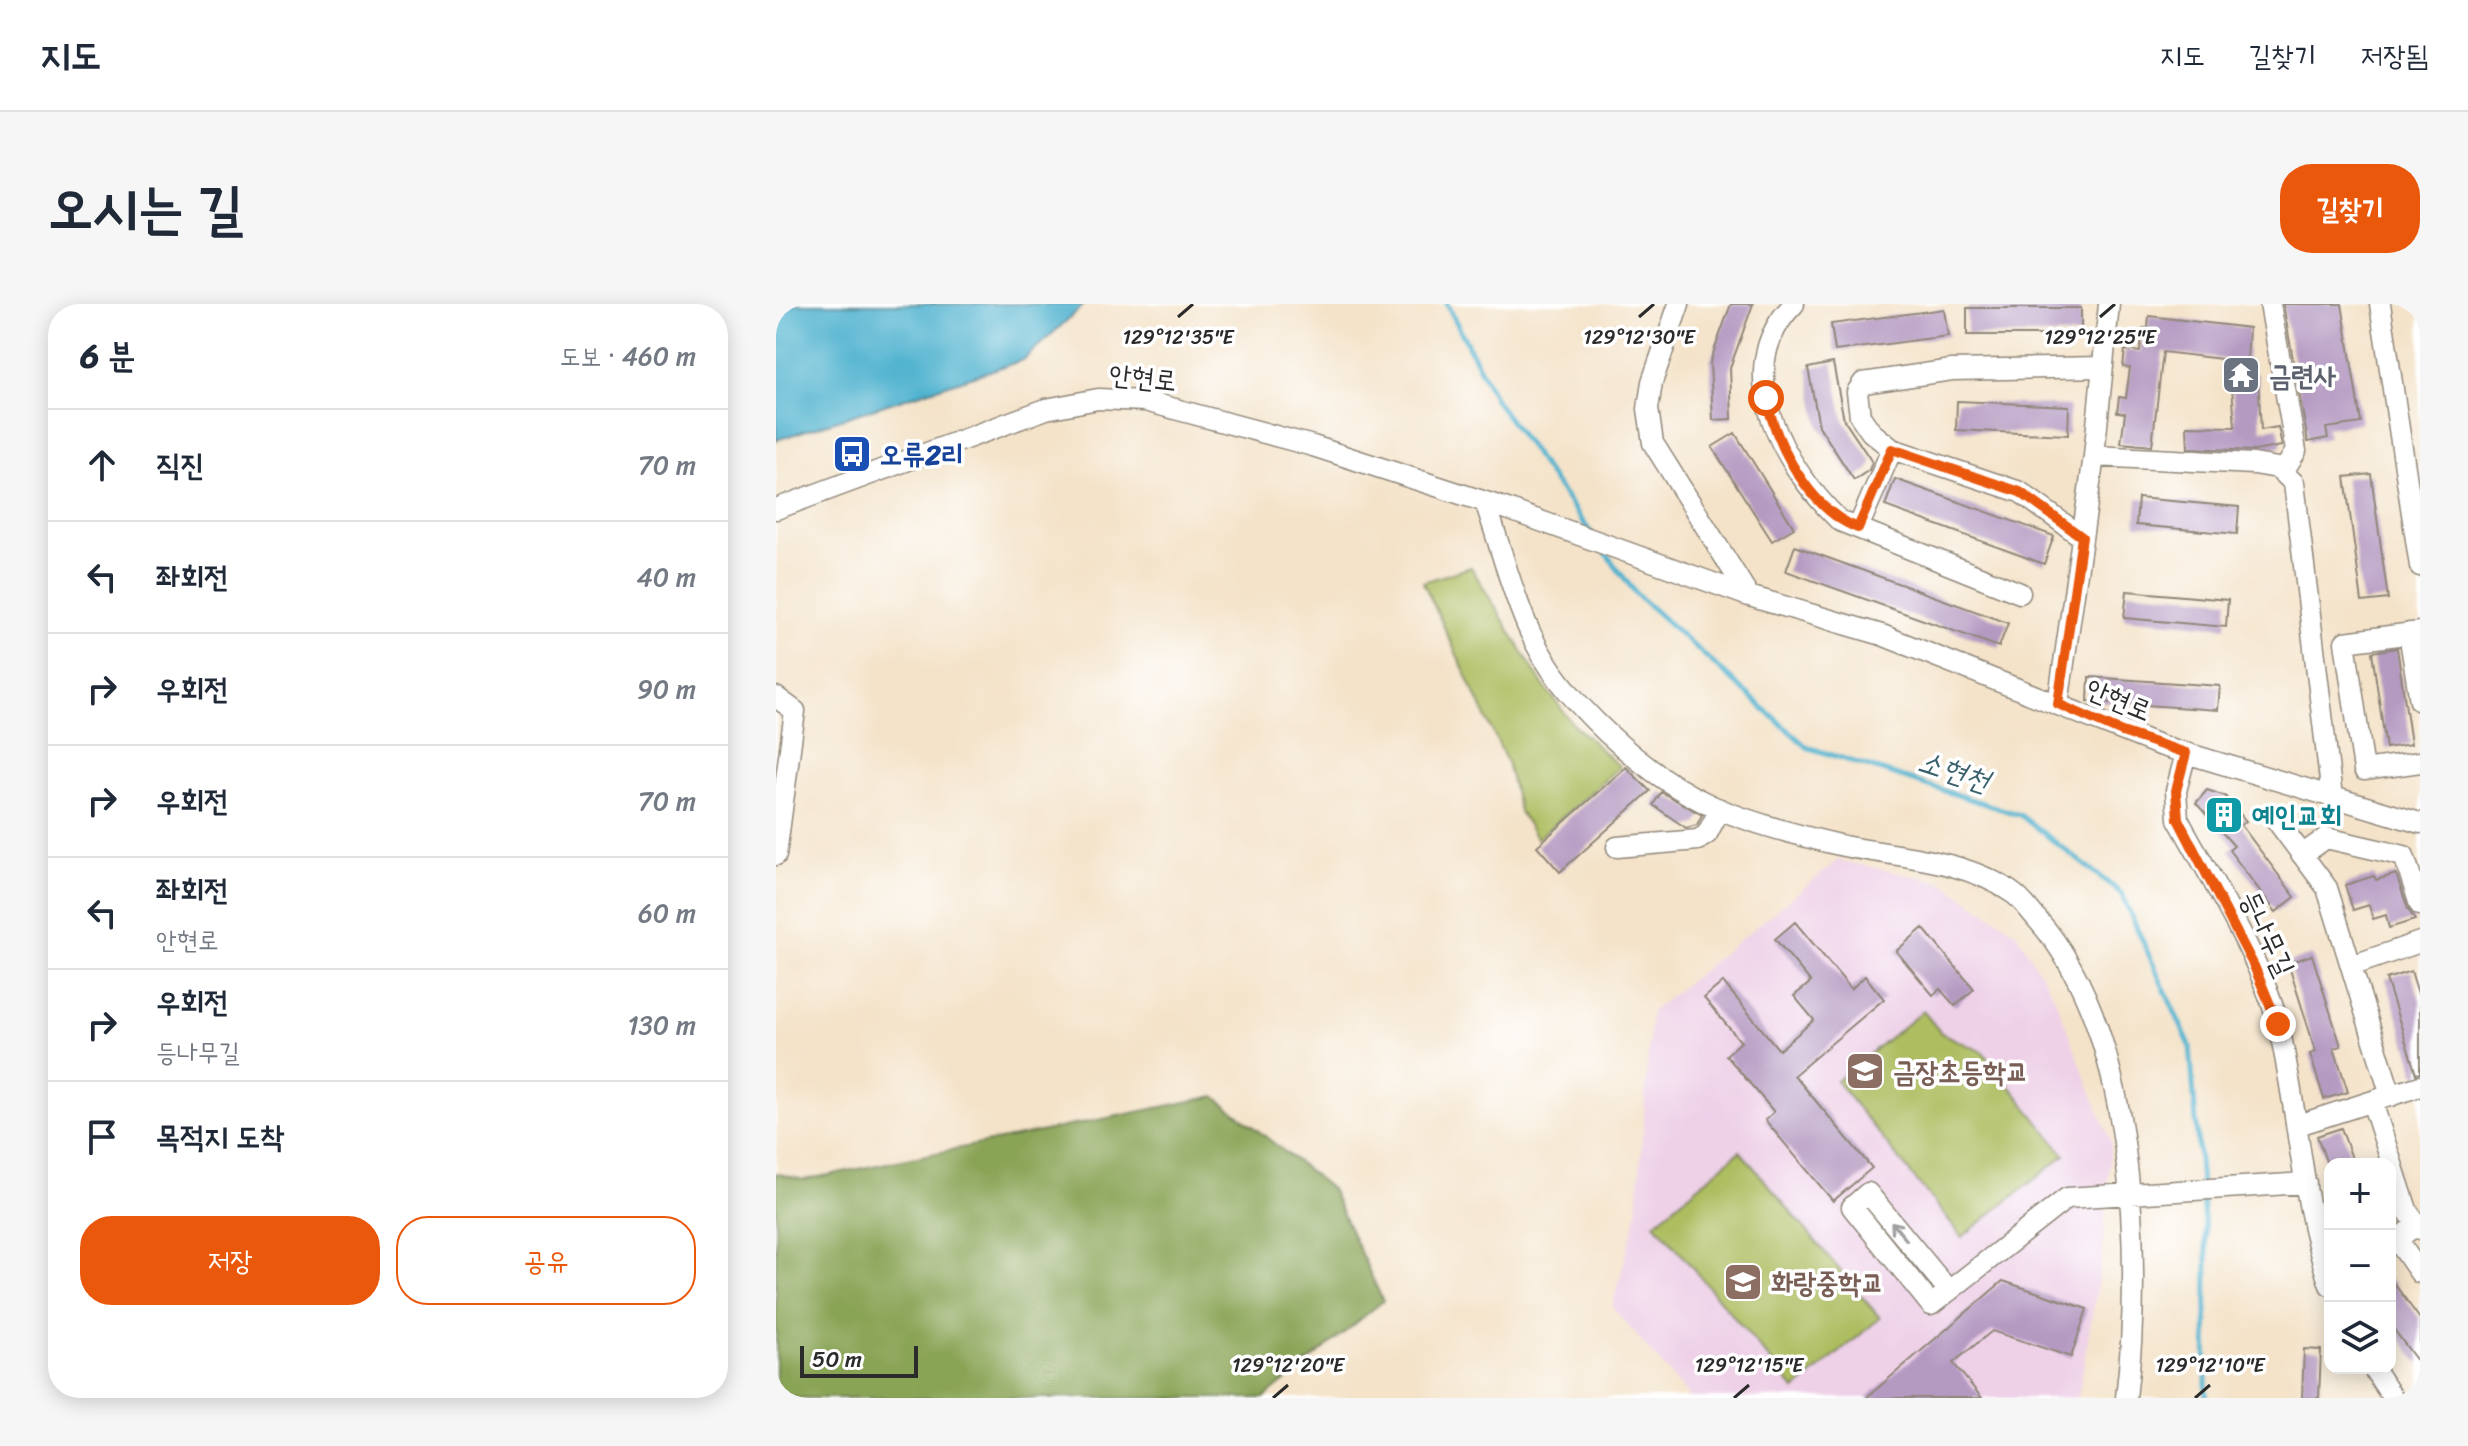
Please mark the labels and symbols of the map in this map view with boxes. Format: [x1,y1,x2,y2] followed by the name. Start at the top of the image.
[1122,320,1235,355] text: 129°12'35"E
[1583,320,1697,355] text: 129°12'30"E
[2044,320,2158,355] text: 129°12'25"E
[1107,350,1179,405] street label: 안현로
[2269,351,2337,400] place label: 금련사
[2220,354,2262,396] temple icon: 금련사
[1748,380,1784,416] route start
[880,430,964,479] place label: 오류2리
[831,433,873,475] bus stop icon: 오류2리
[2078,664,2159,735] street label: 안현로
[1911,734,2000,809] water label: 소현천
[2252,791,2342,840] place label: 예인교회
[2203,794,2245,836] building icon: 예인교회
[2226,882,2309,984] street label: 등나무길
[2260,1006,2296,1042] route end
[1893,1047,2028,1096] place label: 금장초등학교
[1844,1050,1886,1092] school or university icon: 금장초등학교
[1890,1221,1908,1241] one-way arrow
[1771,1258,1884,1307] place label: 화랑중학교
[1722,1261,1764,1303] school or university icon: 화랑중학교
[800,1342,918,1378] scale bar
[1232,1348,1346,1383] text: 129°12'20"E
[1695,1348,1805,1383] text: 129°12'15"E
[2155,1348,2266,1383] text: 129°12'10"E

